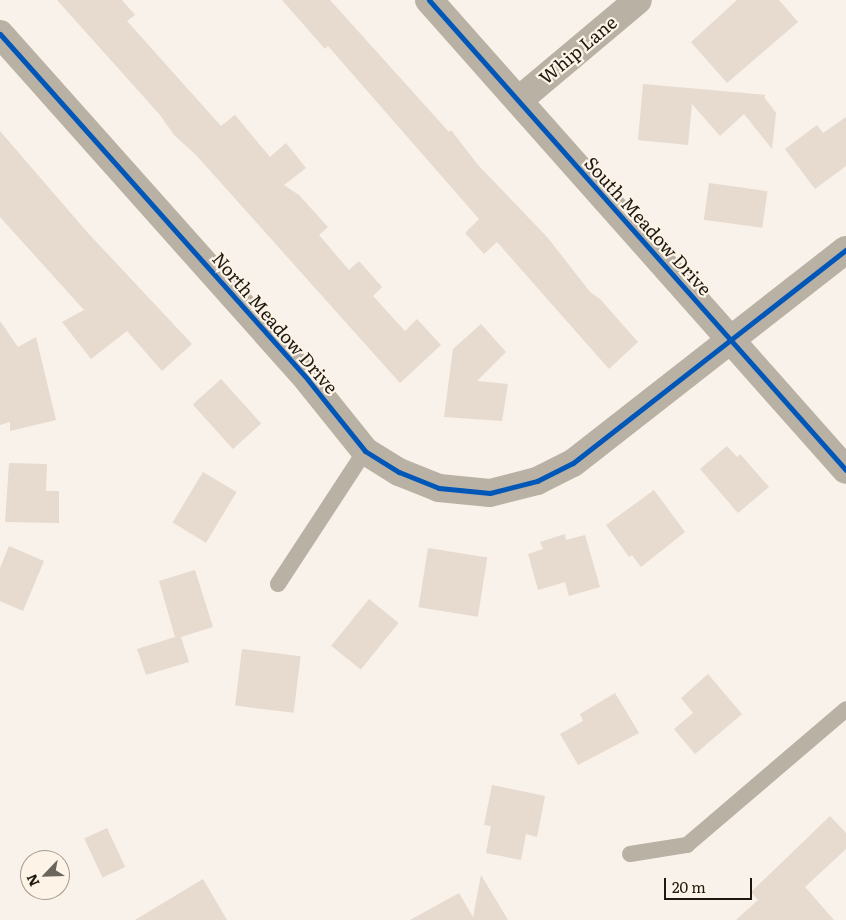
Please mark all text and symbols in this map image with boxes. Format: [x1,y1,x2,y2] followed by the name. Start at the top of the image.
[535,11,621,89] street label: Whip Lane
[580,152,716,300] street label: South Meadow Drive
[208,248,342,398] street label: North Meadow Drive
[20,850,70,900] north arrow
[666,868,754,900] scale bar
[21,871,44,890] text: N
[672,875,706,898] text: 20 m

